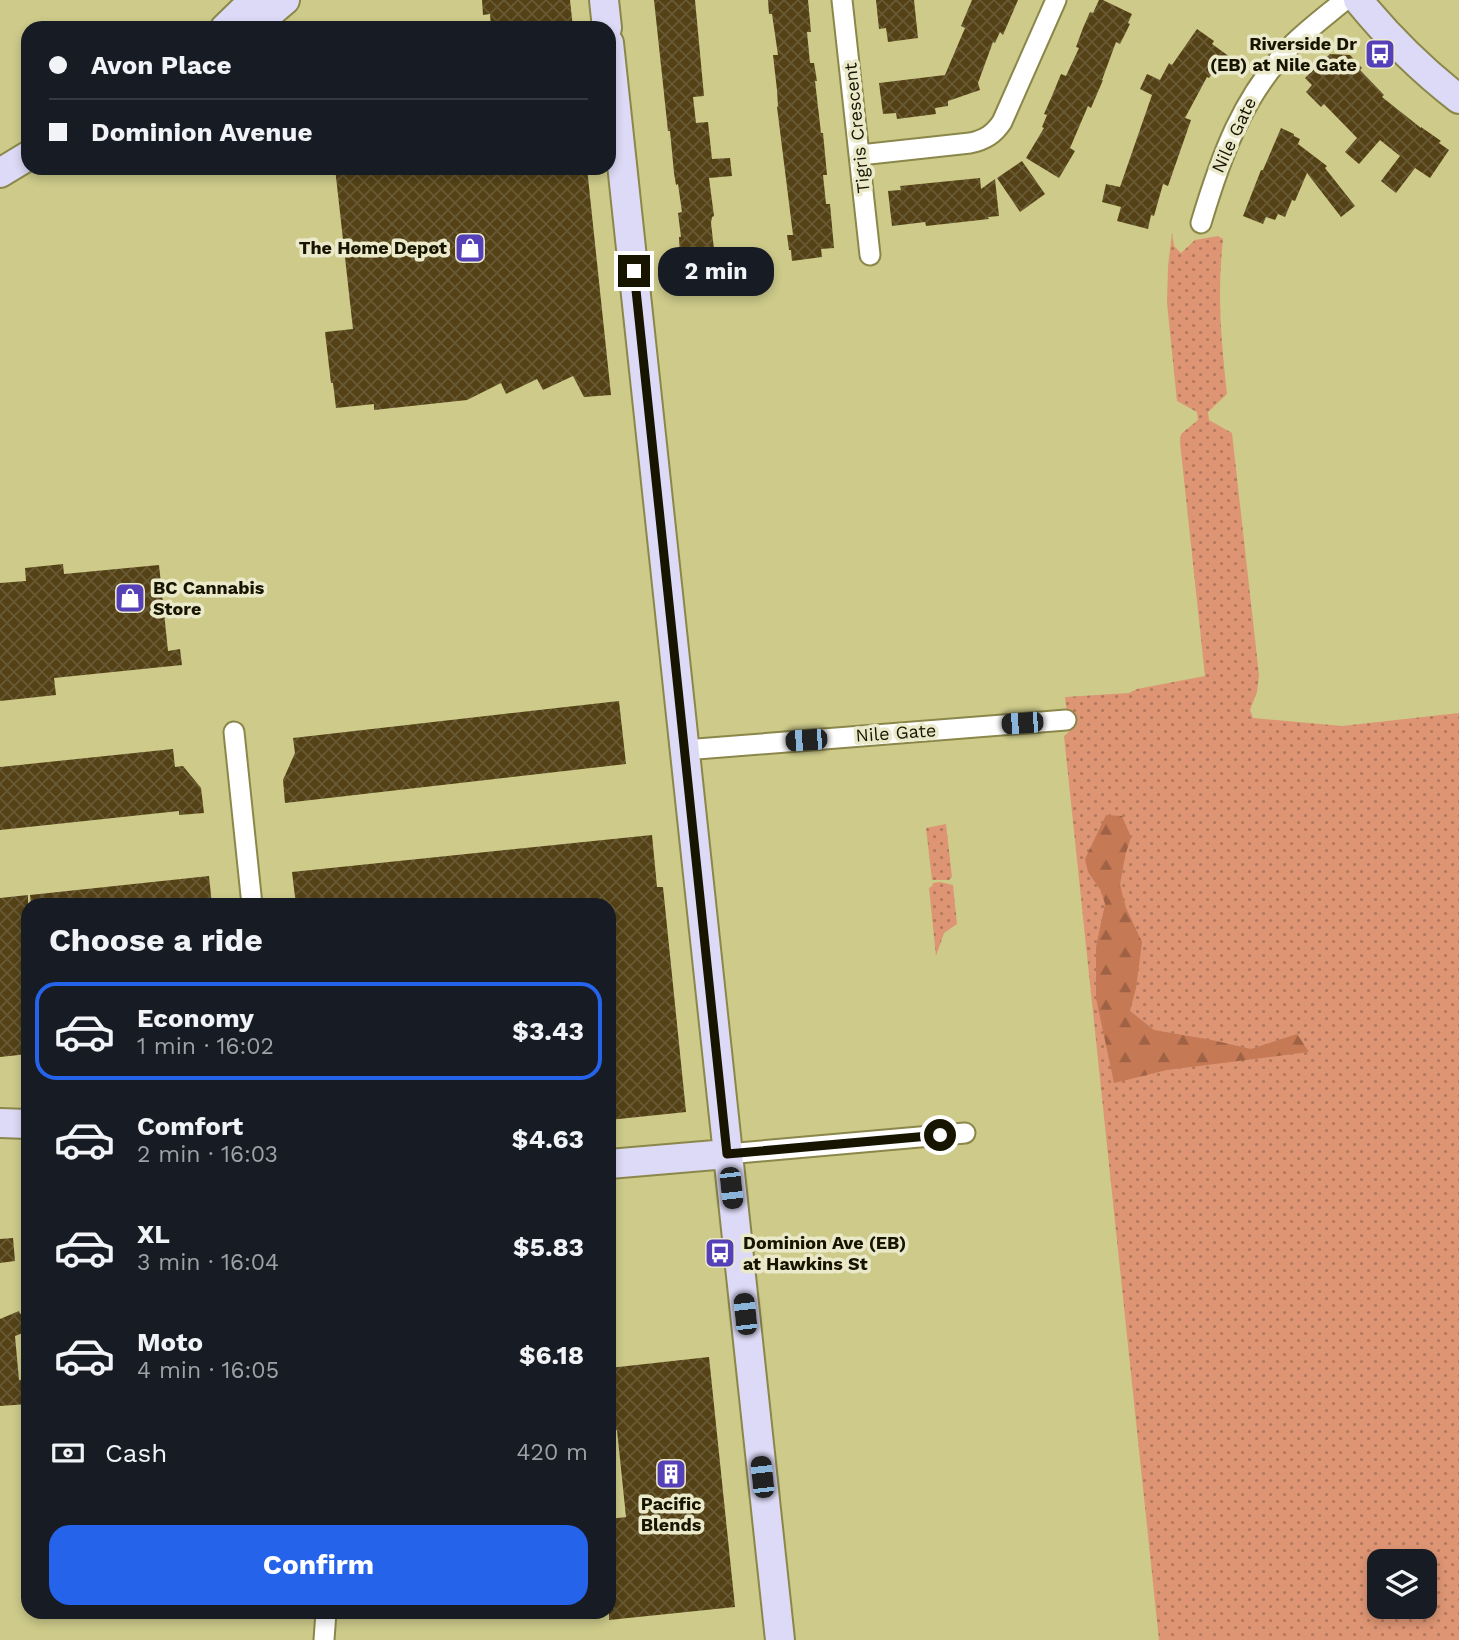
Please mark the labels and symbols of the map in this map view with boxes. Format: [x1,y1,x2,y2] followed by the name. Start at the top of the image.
[1210,33,1357,75] place label: Riverside Dr (EB) at Nile Gate
[1363,37,1397,71] bus stop icon: Riverside Dr (EB) at Nile Gate
[839,61,874,194] street label: Tigris Crescent
[1207,94,1260,176] street label: Nile Gate
[453,231,487,265] shop icon: The Home Depot
[299,237,447,258] place label: The Home Depot
[658,246,774,296] callout: 2 min
[618,255,650,287] route end
[153,577,265,619] place label: BC Cannabis Store
[113,581,147,615] shop icon: BC Cannabis Store
[1001,711,1044,735] car
[855,719,937,746] street label: Nile Gate
[785,728,828,752] car
[924,1119,956,1151] route start
[719,1166,744,1210] car
[743,1232,906,1274] place label: Dominion Ave (EB) at Hawkins St
[703,1236,737,1270] bus stop icon: Dominion Ave (EB) at Hawkins St
[733,1292,758,1336] car
[750,1455,775,1499] car
[654,1457,688,1491] building icon: Pacific Blends
[641,1493,702,1535] place label: Pacific Blends

